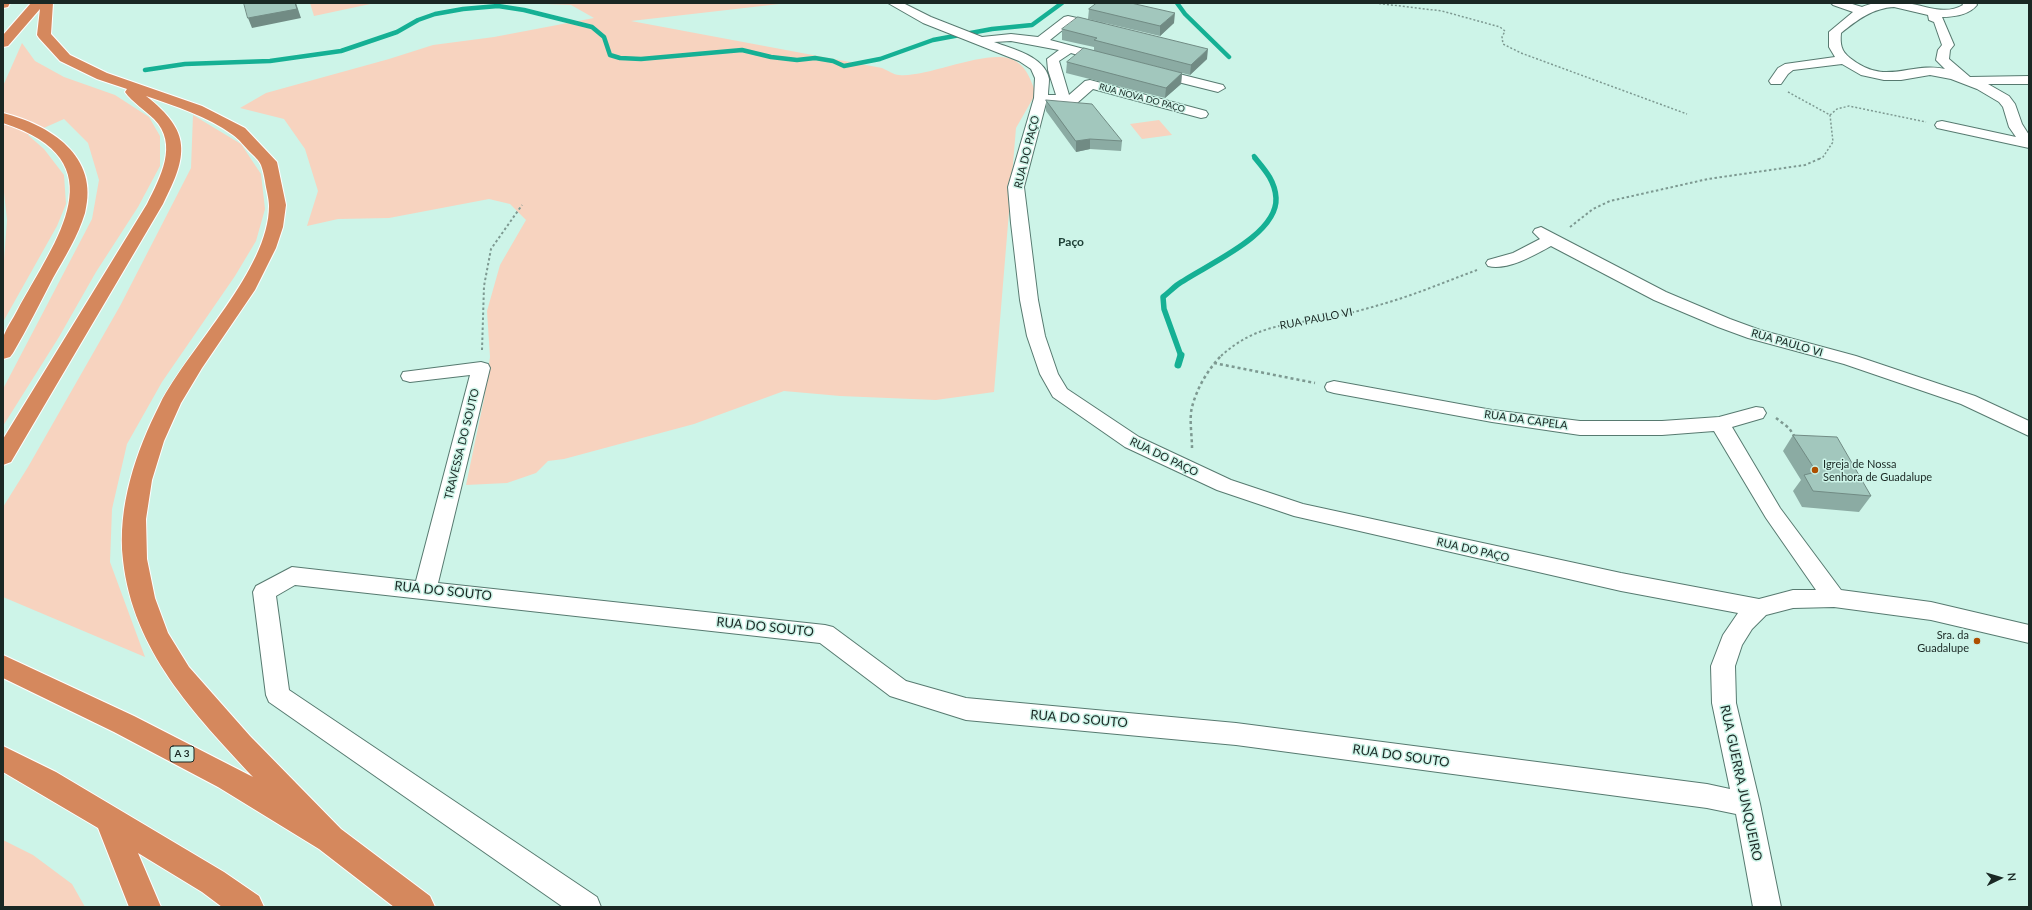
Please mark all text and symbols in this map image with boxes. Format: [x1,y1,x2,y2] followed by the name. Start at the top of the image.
[1098,81,1186,115] street label: RUA NOVA DO PAÇO
[1012,114,1042,190] street label: RUA DO PAÇO
[1058,235,1084,249] district label: Paço
[1278,305,1354,333] street label: RUA PAULO VI
[1750,326,1824,360] street label: RUA PAULO VI
[442,387,482,501] street label: TRAVESSA DO SOUTO
[1483,408,1569,432] street label: RUA DA CAPELA
[1128,435,1200,479] street label: RUA DO PAÇO
[1823,457,1932,483] place label: Igreja de Nossa Senhora de Guadalupe
[1810,465,1820,475] marker: Igreja de Nossa Senhora de Guadalupe
[1435,535,1511,565] street label: RUA DO PAÇO
[394,578,492,604] street label: RUA DO SOUTO
[716,614,814,640] street label: RUA DO SOUTO
[1917,628,1969,654] place label: Sra. da Guadalupe
[1972,636,1982,646] marker: Sra. da Guadalupe
[1717,704,1765,862] street label: RUA GUERRA JUNQUEIRO
[1030,707,1128,731] street label: RUA DO SOUTO
[1351,741,1451,771] street label: RUA DO SOUTO
[170,746,194,762] road number: A 3
[1980,858,2020,898] north arrow
[2006,872,2019,882] text: N

